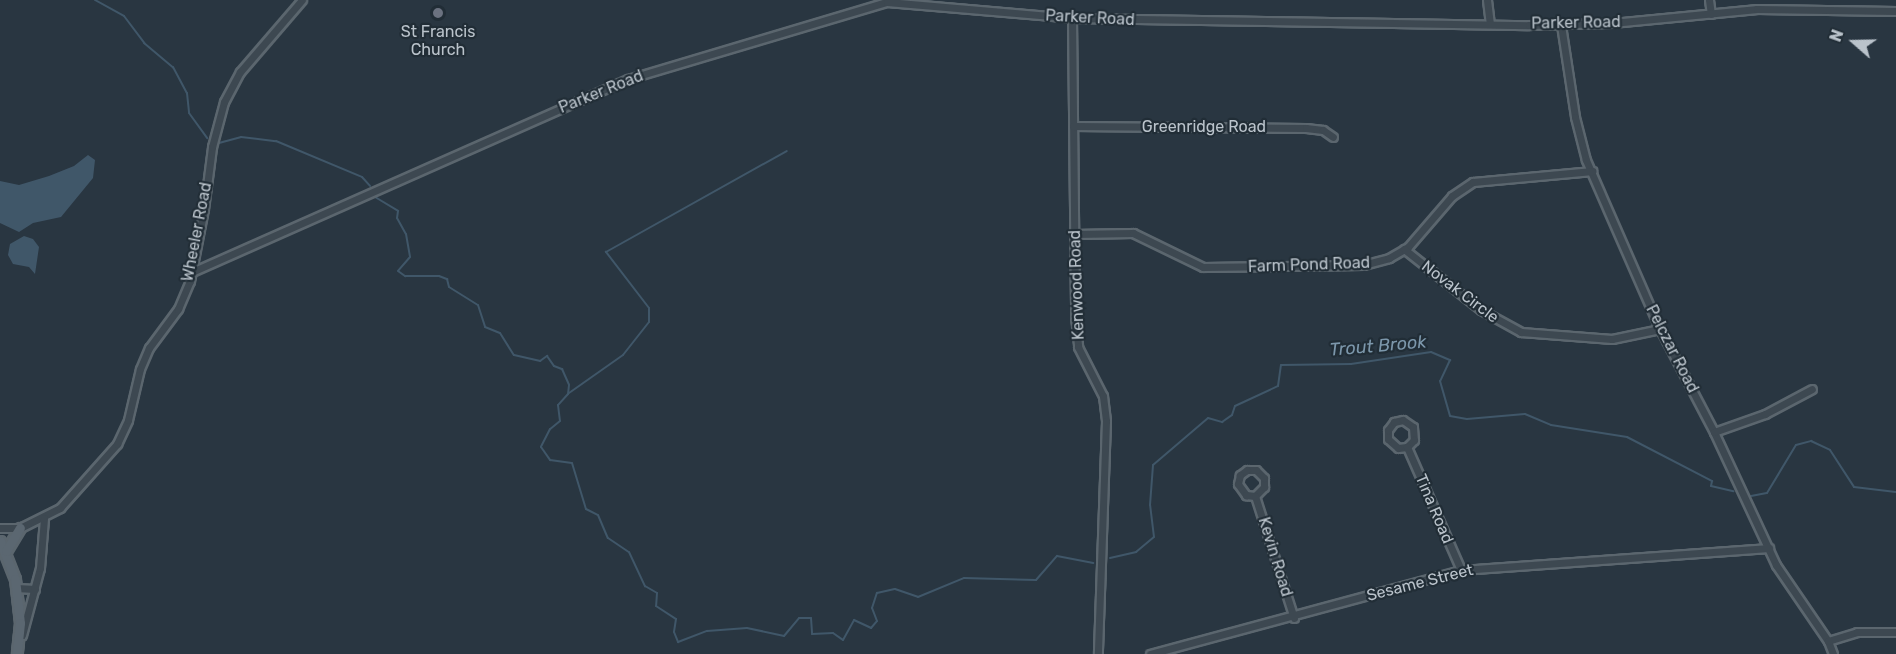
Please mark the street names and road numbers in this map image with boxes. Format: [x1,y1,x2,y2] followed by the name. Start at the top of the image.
[1045,6,1135,30] street label: Parker Road
[1531,13,1621,33] street label: Parker Road
[556,66,646,118] street label: Parker Road
[1142,117,1266,137] street label: Greenridge Road
[178,180,216,284] street label: Wheeler Road
[1065,230,1089,340] street label: Kenwood Road
[1248,253,1370,277] street label: Farm Pond Road
[1418,257,1502,327] street label: Novak Circle
[1641,302,1703,396] street label: Pelczar Road
[1411,471,1457,547] street label: Tina Road
[1254,515,1296,599] street label: Kevin Road
[1365,560,1475,606] street label: Sesame Street

